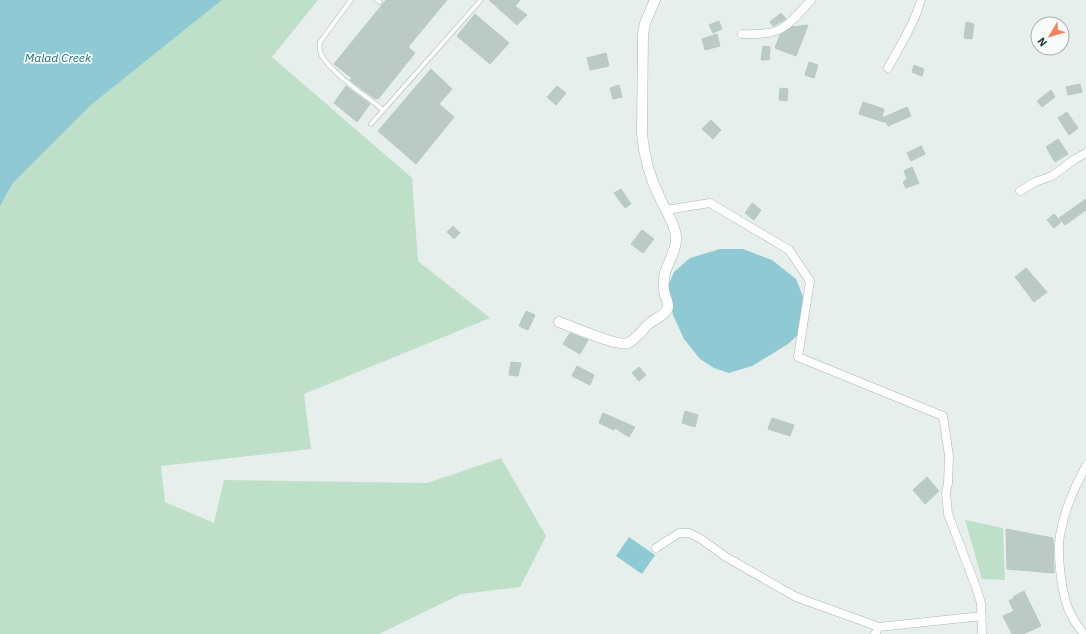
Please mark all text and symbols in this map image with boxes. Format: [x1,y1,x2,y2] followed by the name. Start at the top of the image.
[1030,16,1070,56] north arrow
[1034,35,1050,50] text: N
[25,50,92,65] water label: Malad Creek

